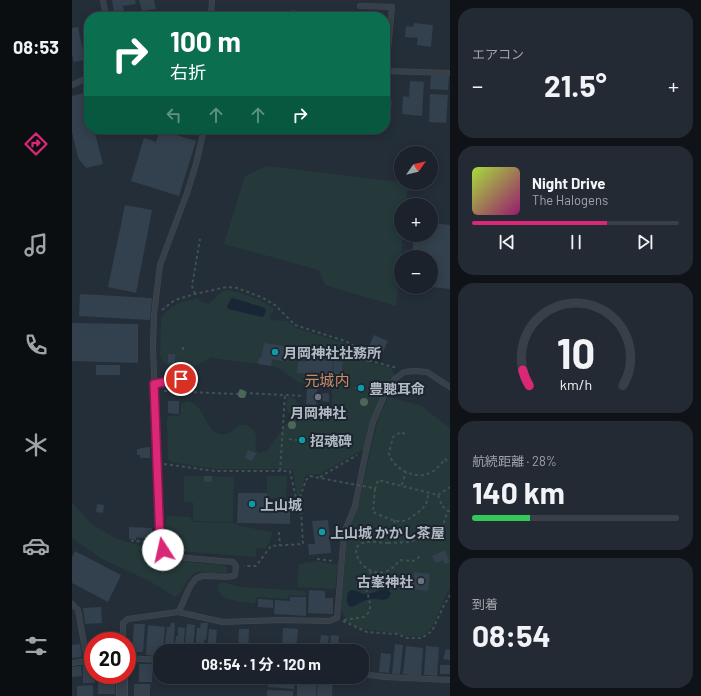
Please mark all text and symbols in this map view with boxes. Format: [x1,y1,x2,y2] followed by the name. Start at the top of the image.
[170,24,241,58] text: 100 m
[104,28,156,80] icon: right
[13,36,59,58] text: 08:53
[472,46,524,62] text: エアコン
[170,61,206,83] text: 右折
[544,67,607,103] text: 21.5°
[472,72,483,98] text: −
[668,72,679,98] text: +
[163,104,185,126] icon: left
[205,104,227,126] icon: ahead
[247,104,269,126] icon: ahead
[289,104,311,126] icon: right
[22,130,50,158] icon: directions
[394,146,438,190] north arrow
[394,146,438,294] map controls
[532,174,605,192] text: Night Drive
[532,192,608,208] text: The Halogens
[394,198,438,242] button: +
[22,231,50,259] icon: music
[496,231,518,253] icon: previous
[565,231,587,253] icon: pause
[634,231,656,253] icon: next
[394,250,438,294] button: −
[556,327,595,377] text: 10
[22,331,50,359] icon: phone
[283,344,381,361] place label: 月岡神社社務所
[270,347,280,357] marker: 月岡神社社務所
[164,362,198,396] pin
[170,368,192,390] icon: arrive
[304,371,350,389] district label: 元城内
[559,376,592,393] text: km/h
[369,380,425,397] place label: 豊聰耳命
[356,383,366,393] marker: 豊聰耳命
[313,392,323,402] marker: 月岡神社
[290,404,346,421] place label: 月岡神社
[22,431,50,459] icon: climate
[310,432,352,449] place label: 招魂碑
[297,435,307,445] marker: 招魂碑
[472,453,557,469] text: 航続距離 · 28%
[472,474,565,510] text: 140 km
[260,496,302,513] place label: 上山城
[247,499,257,509] marker: 上山城
[330,524,445,541] place label: 上山城 かかし茶屋
[317,527,327,537] marker: 上山城 かかし茶屋
[142,529,184,571] position arrow
[22,532,50,560] icon: car
[357,573,413,590] place label: 古峯神社
[416,576,426,586] marker: 古峯神社
[472,596,498,612] text: 到着
[472,617,551,653] text: 08:54
[22,632,50,660] icon: filters
[84,632,136,684] speed limit sign: 20
[201,655,321,673] text: 08:54 · 1 分 · 120 m

